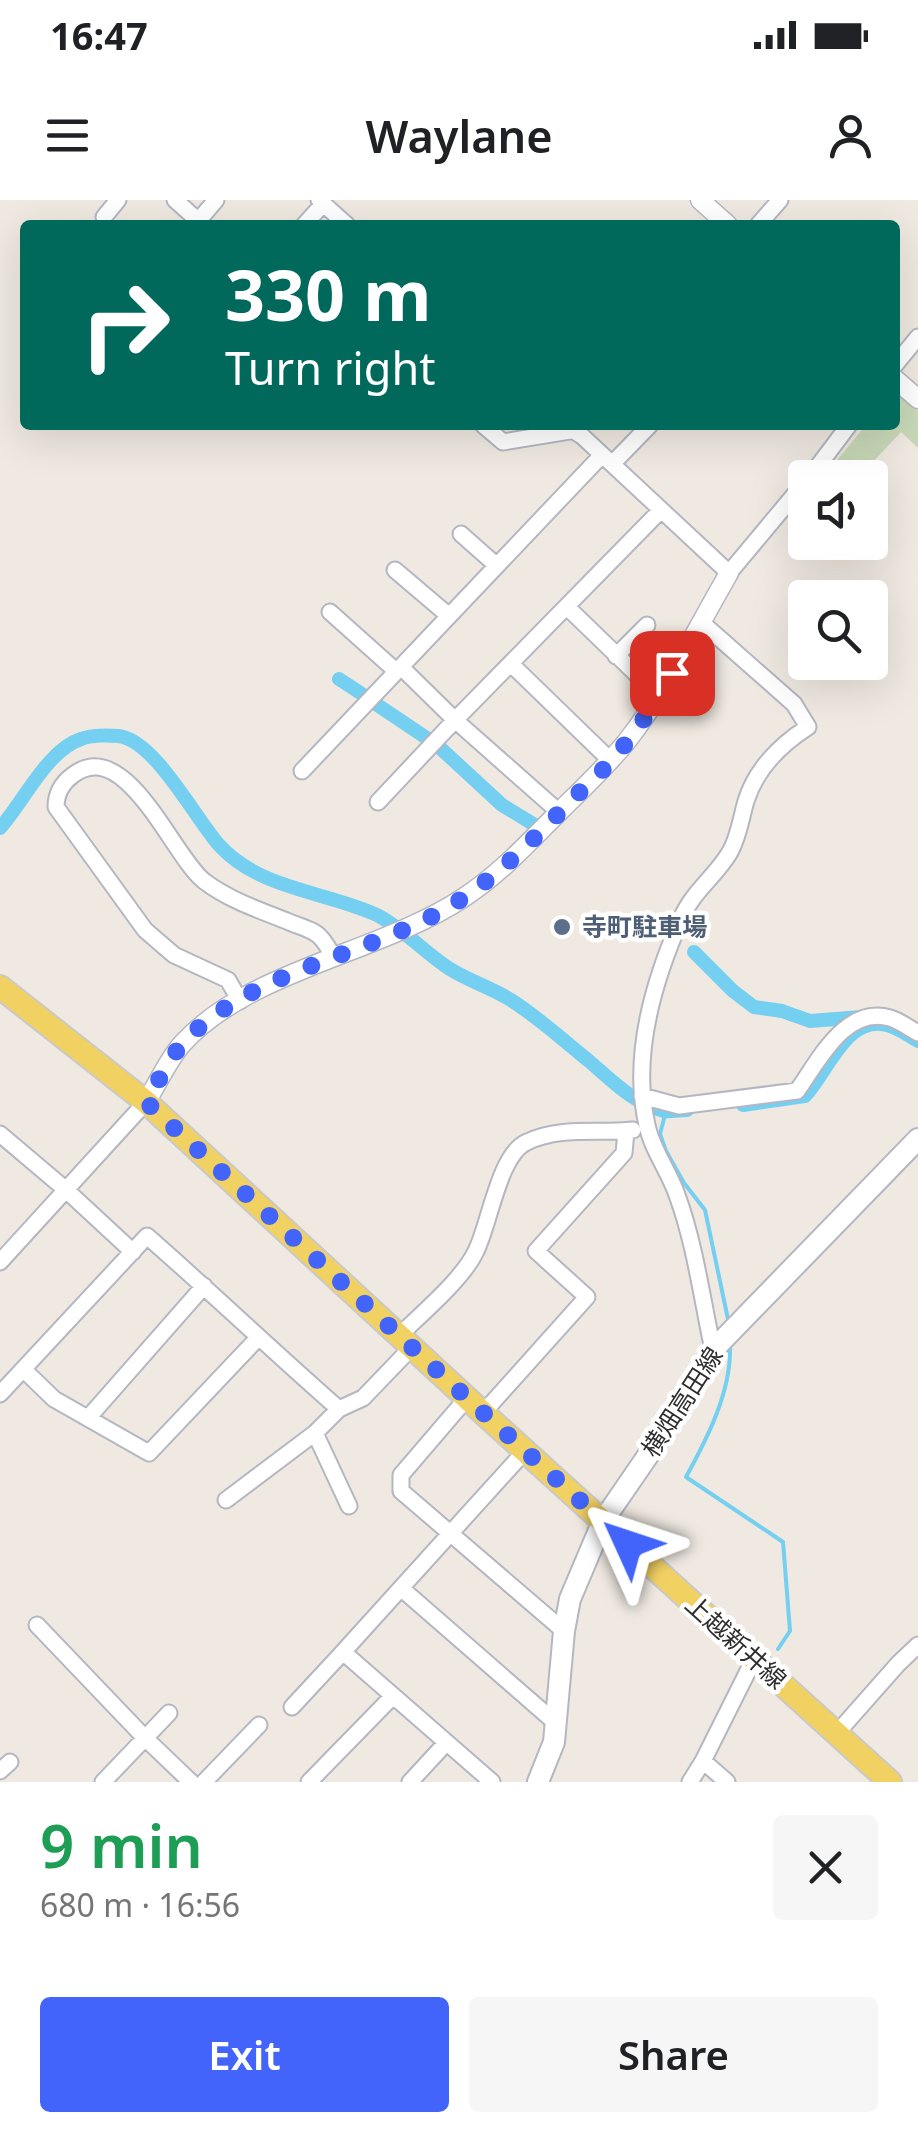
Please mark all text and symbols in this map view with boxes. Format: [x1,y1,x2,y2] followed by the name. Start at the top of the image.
[50,9,148,61] text: 16:47
[365,105,553,166] text: Waylane
[40,108,95,163] icon: menu
[823,108,878,163] icon: person
[225,246,432,342] text: 330 m
[60,260,190,390] icon: right
[225,337,436,398] text: Turn right
[788,460,888,680] map controls
[788,460,888,560] button: sound
[788,580,888,680] button: search
[630,631,715,716] pin
[645,646,700,701] icon: arrive
[582,909,707,943] place label: 寺町駐車場
[551,916,573,938] marker: 寺町駐車場
[633,1340,729,1463] street label: 横畑高田線
[576,1492,680,1596] position arrow
[679,1587,794,1696] street label: 上越新井線
[40,1804,203,1886] text: 9 min
[773,1815,878,1920] button: close
[40,1883,240,1926] text: 680 m · 16:56
[40,1997,449,2112] button: Exit
[469,1997,878,2112] button: Share

